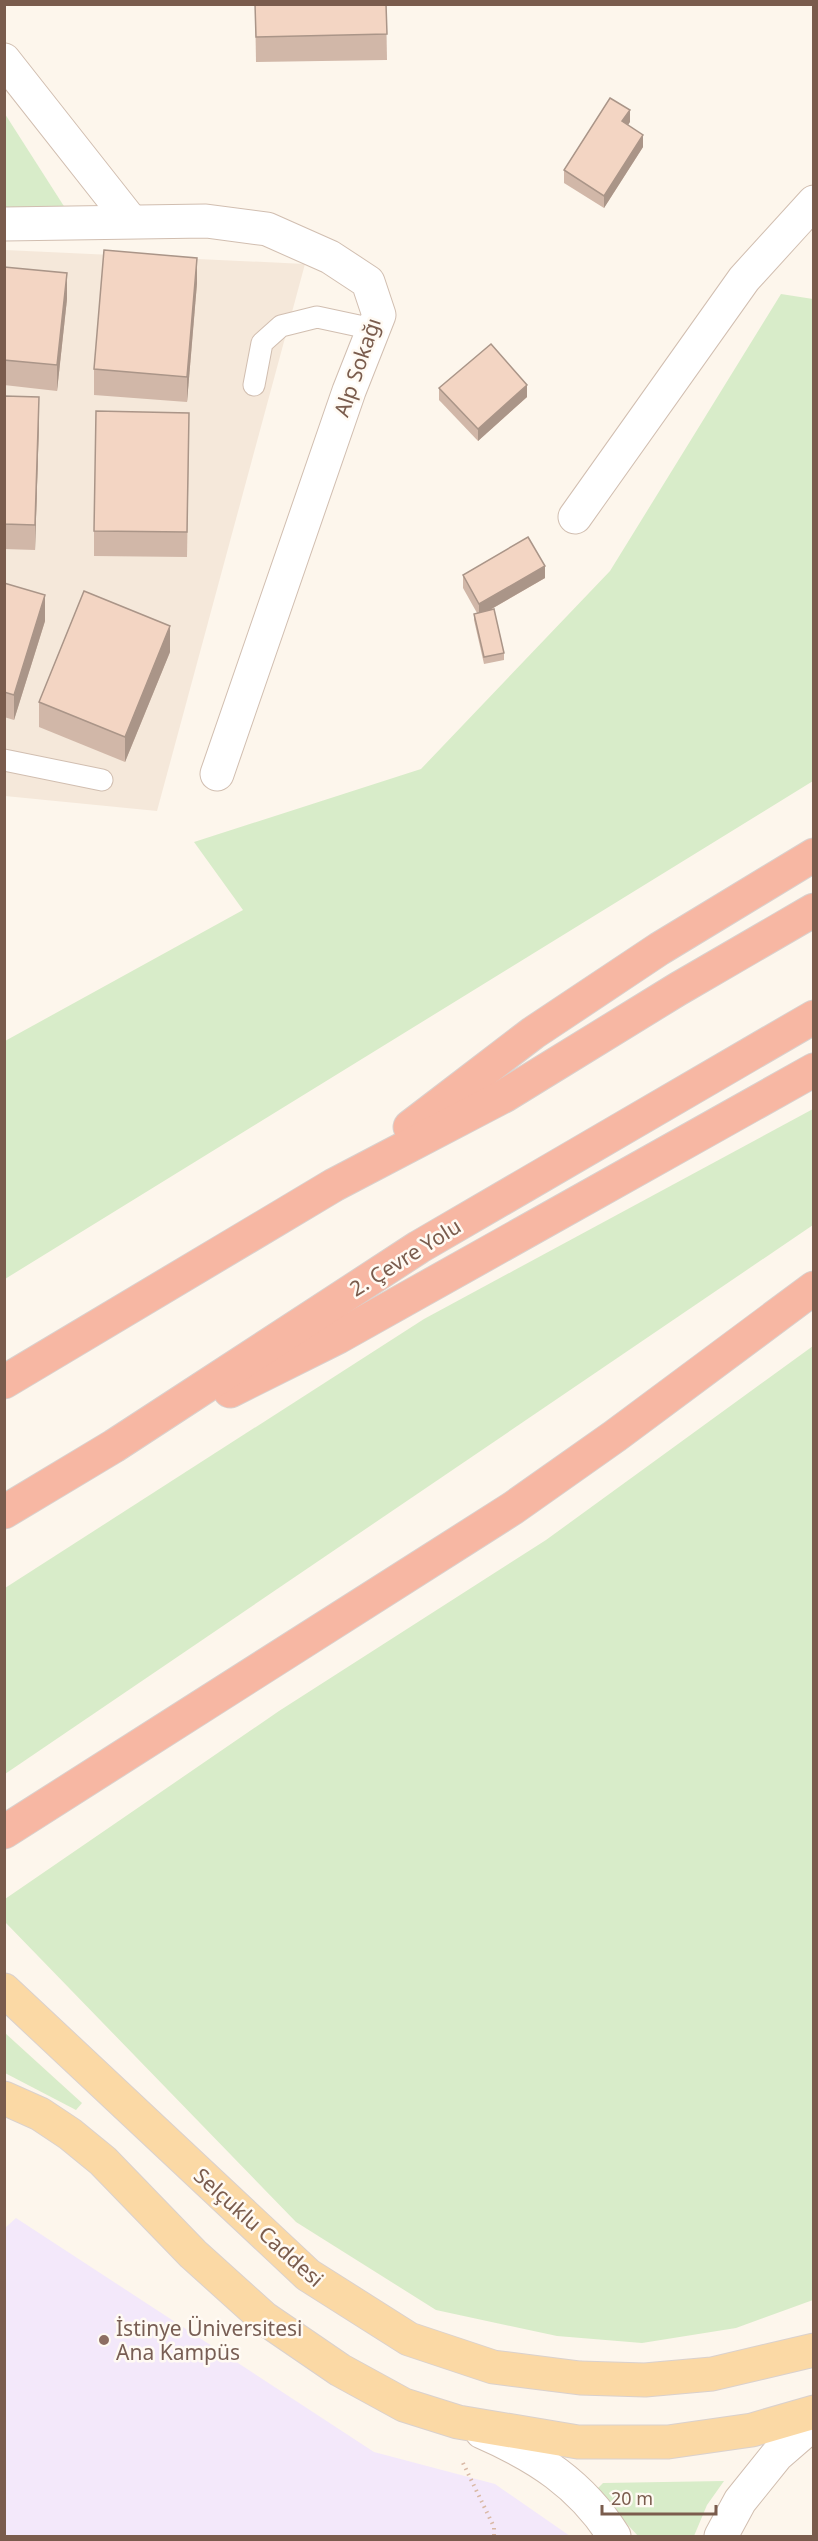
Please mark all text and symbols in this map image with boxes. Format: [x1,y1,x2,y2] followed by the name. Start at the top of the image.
[327,314,387,420] street label: Alp Sokağı
[344,1212,466,1302] street label: 2. Çevre Yolu
[188,2161,330,2293] street label: Selçuklu Caddesi
[116,2314,302,2366] place label: İstinye Üniversitesi Ana Kampüs
[97,2333,111,2347] marker: İstinye Üniversitesi Ana Kampüs
[602,2478,716,2516] scale bar
[611,2486,653,2510] text: 20 m

